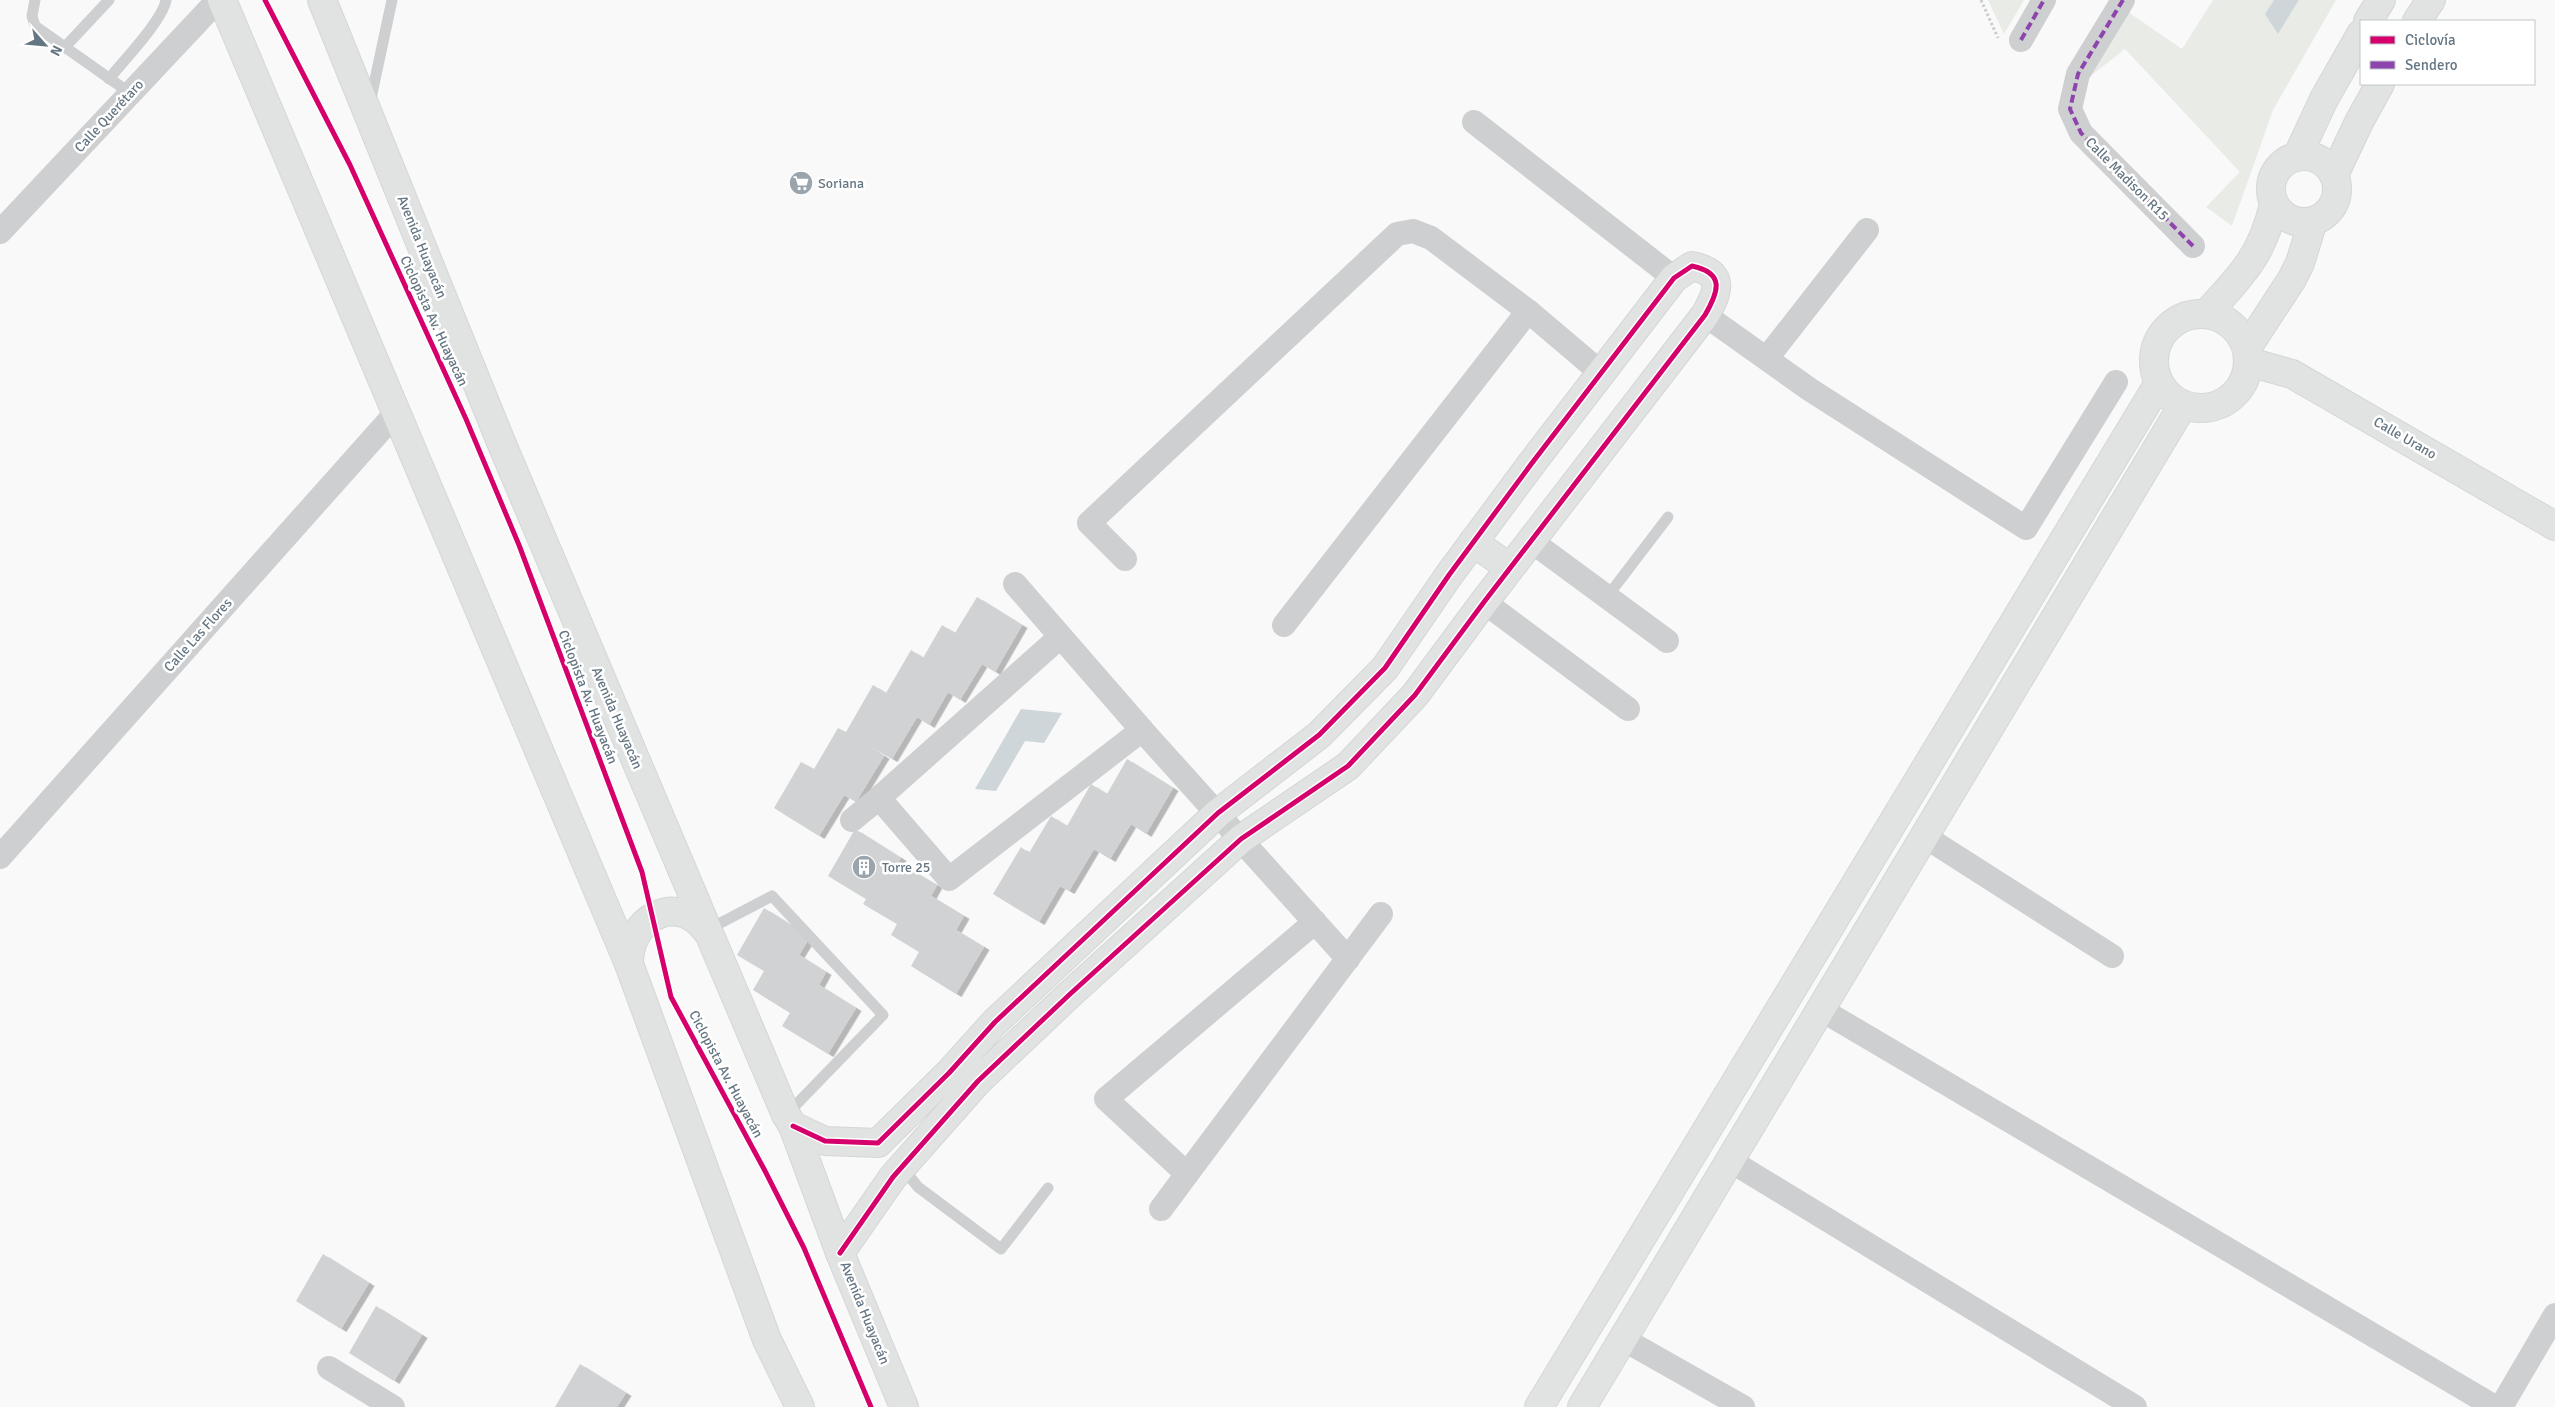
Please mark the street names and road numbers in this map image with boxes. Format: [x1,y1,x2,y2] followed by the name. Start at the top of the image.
[71,76,147,156] street label: Calle Querétaro
[2082,134,2172,224] street label: Calle Madison R15
[394,193,450,301] street label: Avenida Huayacán
[396,253,472,389] street label: Ciclopista Av. Huayacán
[2370,413,2440,463] street label: Calle Urano
[160,595,236,675] street label: Calle Las Flores
[555,628,621,766] street label: Ciclopista Av. Huayacán
[588,664,646,772] street label: Avenida Huayacán
[685,1007,767,1141] street label: Ciclopista Av. Huayacán
[837,1259,893,1367] street label: Avenida Huayacán

